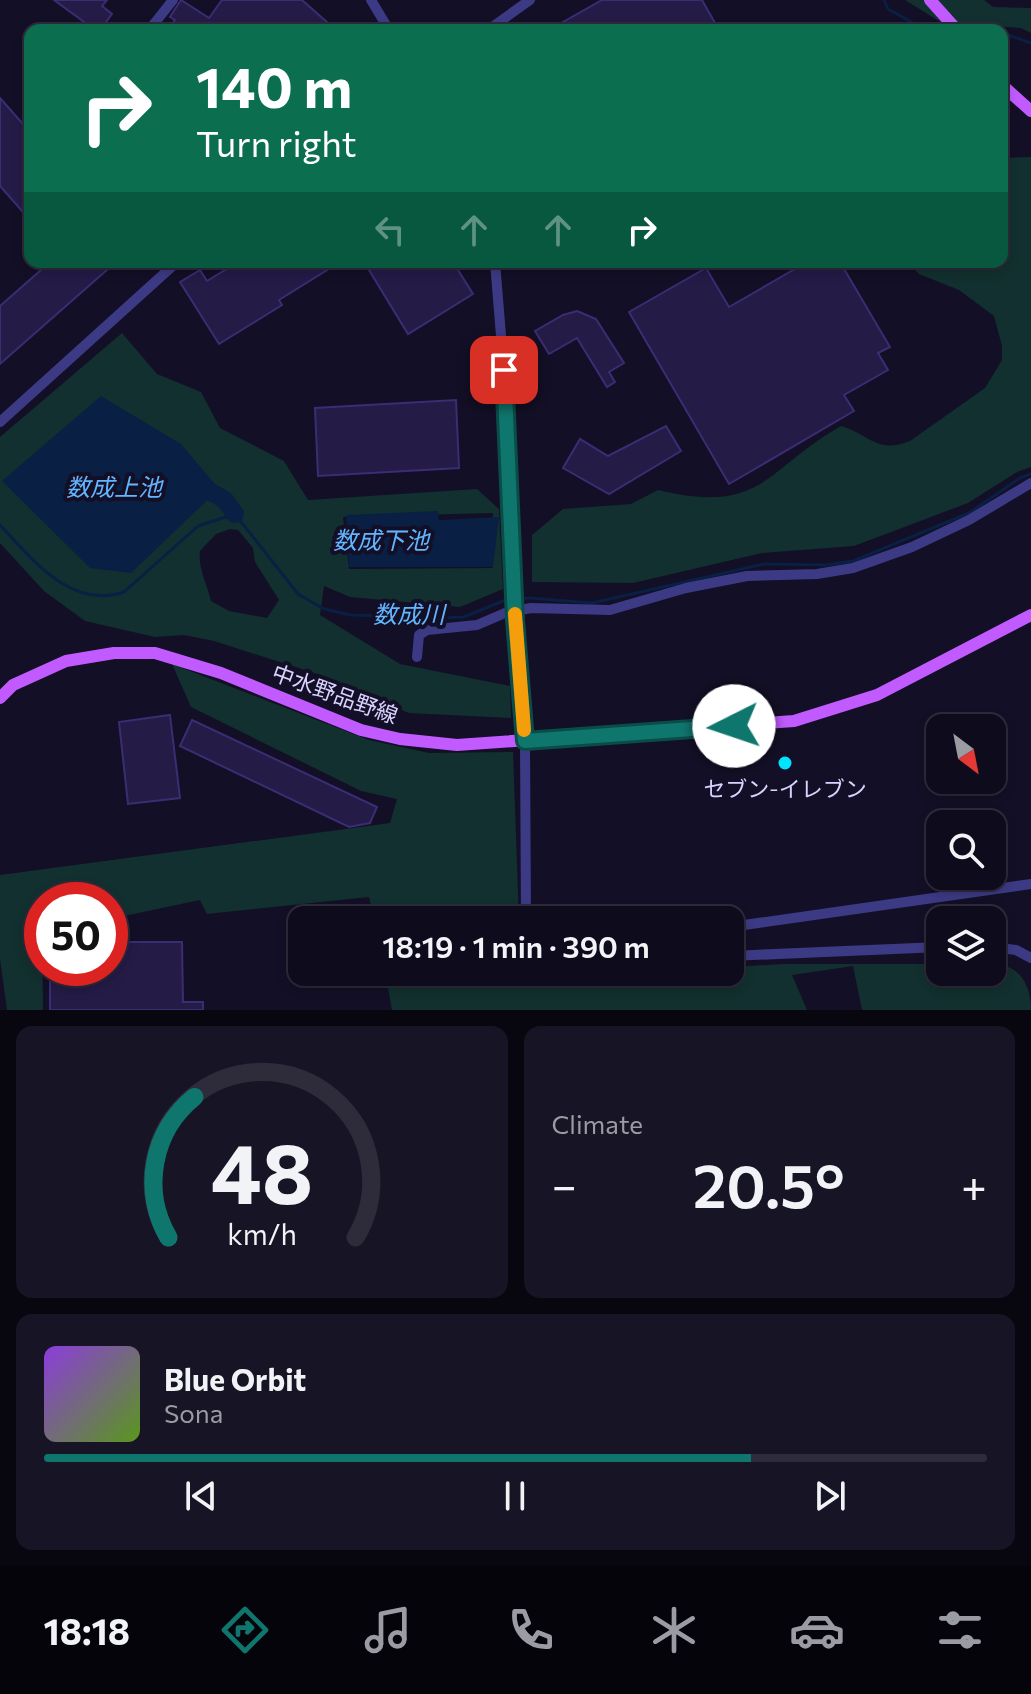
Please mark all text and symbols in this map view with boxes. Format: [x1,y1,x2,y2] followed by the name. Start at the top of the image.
[196,51,352,120] text: 140 m
[64,56,168,160] icon: right
[196,120,357,164] text: Turn right
[368,208,412,252] icon: left
[452,208,496,252] icon: ahead
[536,208,580,252] icon: ahead
[620,208,664,252] icon: right
[470,336,538,404] pin
[482,348,526,392] icon: arrive
[66,472,164,501] water label: 数成上池
[333,525,431,554] water label: 数成下池
[373,599,448,628] water label: 数成川
[269,658,402,729] street label: 中水野品野線
[692,684,776,768] position arrow
[926,714,1006,794] north arrow
[926,714,1006,986] map controls
[776,754,794,772] marker: セブン-イレブン
[703,775,867,802] place label: セブン-イレブン
[926,810,1006,890] button: search
[24,882,128,986] speed limit sign: 50
[926,906,1006,986] button: layers
[382,927,650,964] text: 18:19 · 1 min · 390 m
[552,1108,643,1139] text: Climate
[211,1119,313,1221] text: 48
[693,1147,845,1220] text: 20.5°
[552,1157,577,1211] text: −
[961,1157,987,1211] text: +
[227,1216,297,1251] text: km/h
[164,1360,306,1397] text: Blue Orbit
[164,1397,223,1428] text: Sona
[179,1474,223,1518] icon: previous
[493,1474,537,1518] icon: pause
[808,1474,852,1518] icon: next
[217,1602,273,1658] icon: directions
[360,1602,416,1658] icon: music
[503,1602,559,1658] icon: phone
[646,1602,702,1658] icon: climate
[789,1602,845,1658] icon: car
[932,1602,988,1658] icon: filters
[43,1608,130,1652] text: 18:18

